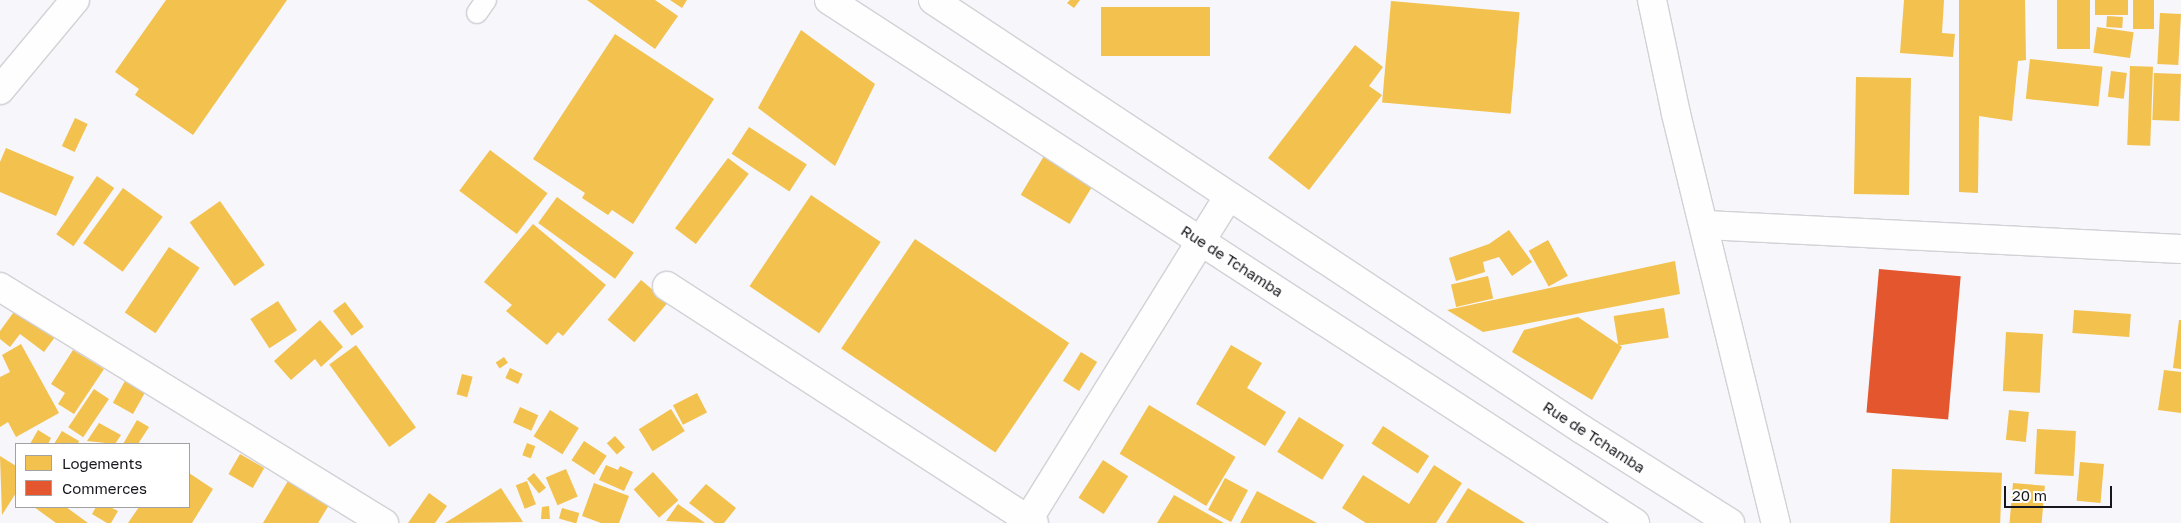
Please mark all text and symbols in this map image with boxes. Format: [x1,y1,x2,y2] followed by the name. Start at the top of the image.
[1178,221,1286,301] street label: Rue de Tchamba
[1540,397,1648,477] street label: Rue de Tchamba
[15,443,190,508] legend
[62,454,142,472] text: Logements
[2006,476,2114,508] scale bar
[62,479,147,497] text: Commerces
[2012,486,2047,504] text: 20 m

